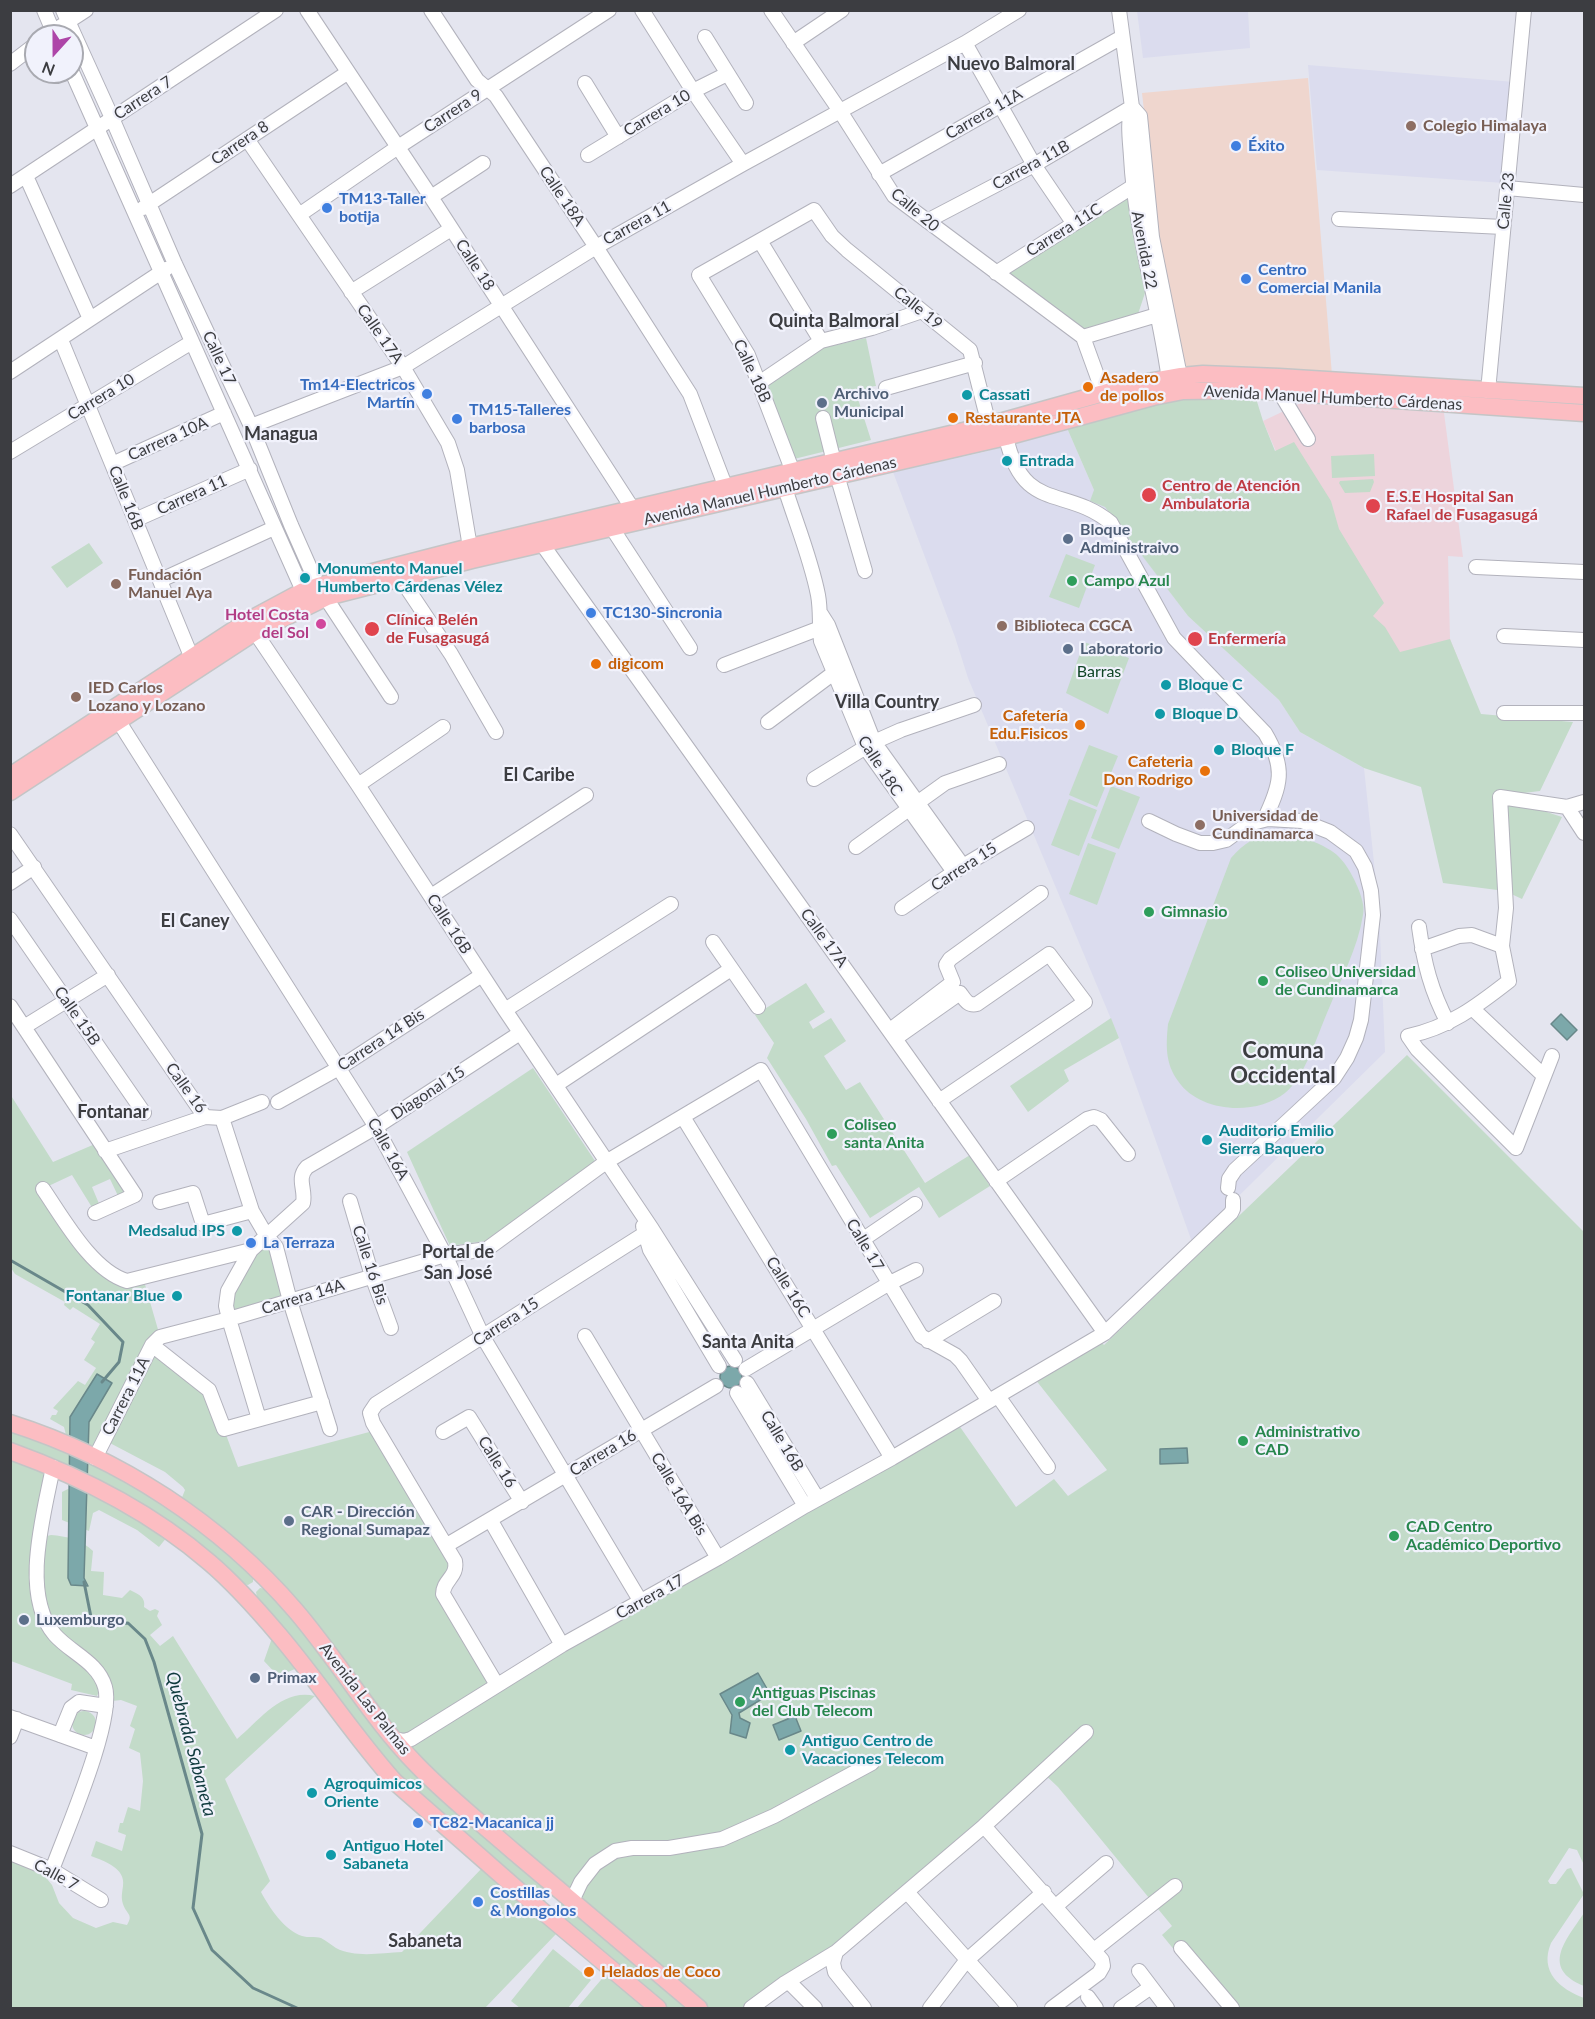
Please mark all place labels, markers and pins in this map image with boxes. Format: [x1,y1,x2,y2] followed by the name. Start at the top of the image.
[1423,116,1547,136] place label: Colegio Himalaya
[1404,119,1418,133] marker: Colegio Himalaya
[1248,136,1285,156] place label: Éxito
[1229,139,1243,153] marker: Éxito
[339,189,426,227] place label: TM13-Taller botija
[320,201,334,215] marker: TM13-Taller botija
[1258,260,1381,298] place label: Centro Comercial Manila
[1239,272,1253,286] marker: Centro Comercial Manila
[1100,368,1164,406] place label: Asadero de pollos
[300,375,415,413] place label: Tm14-Electricos Martín
[1081,380,1095,394] marker: Asadero de pollos
[834,384,904,422] place label: Archivo Municipal
[979,385,1030,405] place label: Cassati
[420,387,434,401] marker: Tm14-Electricos Martín
[960,388,974,402] marker: Cassati
[815,396,829,410] marker: Archivo Municipal
[469,400,571,438] place label: TM15-Talleres barbosa
[965,408,1081,428] place label: Restaurante JTA
[946,411,960,425] marker: Restaurante JTA
[450,412,464,426] marker: TM15-Talleres barbosa
[1019,451,1074,471] place label: Entrada
[1000,454,1014,468] marker: Entrada
[1162,476,1300,514] place label: Centro de Atención Ambulatoria
[1140,486,1158,504] marker: Centro de Atención Ambulatoria
[1386,487,1538,525] place label: E.S.E Hospital San Rafael de Fusagasugá
[1364,497,1382,515] marker: E.S.E Hospital San Rafael de Fusagasugá
[1080,520,1179,558] place label: Bloque Administraivo
[1061,532,1075,546] marker: Bloque Administraivo
[317,559,503,597] place label: Monumento Manuel Humberto Cárdenas Vélez
[128,565,212,603] place label: Fundación Manuel Aya
[298,571,312,585] marker: Monumento Manuel Humberto Cárdenas Vélez
[1084,571,1170,591] place label: Campo Azul
[1065,574,1079,588] marker: Campo Azul
[109,577,123,591] marker: Fundación Manuel Aya
[603,603,722,623] place label: TC130-Sincronia
[225,605,309,643] place label: Hotel Costa del Sol
[584,606,598,620] marker: TC130-Sincronia
[386,610,489,648] place label: Clínica Belén de Fusagasugá
[1014,616,1132,636] place label: Biblioteca CGCA
[314,617,328,631] marker: Hotel Costa del Sol
[995,619,1009,633] marker: Biblioteca CGCA
[363,620,381,638] marker: Clínica Belén de Fusagasugá
[1208,629,1286,649] place label: Enfermería
[1186,630,1204,648] marker: Enfermería
[1080,639,1163,659] place label: Laboratorio
[1061,642,1075,656] marker: Laboratorio
[608,654,664,674] place label: digicom
[589,657,603,671] marker: digicom
[1178,675,1243,695] place label: Bloque C
[88,678,205,716] place label: IED Carlos Lozano y Lozano
[1159,678,1173,692] marker: Bloque C
[69,690,83,704] marker: IED Carlos Lozano y Lozano
[1172,704,1238,724] place label: Bloque D
[989,706,1068,744] place label: Cafetería Edu.Fisicos
[1153,707,1167,721] marker: Bloque D
[1073,718,1087,732] marker: Cafetería Edu.Fisicos
[1231,740,1294,760] place label: Bloque F
[1212,743,1226,757] marker: Bloque F
[1103,752,1193,790] place label: Cafeteria Don Rodrigo
[1198,764,1212,778] marker: Cafeteria Don Rodrigo
[1212,806,1318,844] place label: Universidad de Cundinamarca
[1193,818,1207,832] marker: Universidad de Cundinamarca
[1161,902,1227,922] place label: Gimnasio
[1142,905,1156,919] marker: Gimnasio
[1275,962,1416,1000] place label: Coliseo Universidad de Cundinamarca
[1256,974,1270,988] marker: Coliseo Universidad de Cundinamarca
[844,1115,924,1153] place label: Coliseo santa Anita
[1219,1121,1334,1159] place label: Auditorio Emilio Sierra Baquero
[825,1127,839,1141] marker: Coliseo santa Anita
[1200,1133,1214,1147] marker: Auditorio Emilio Sierra Baquero
[128,1221,225,1241] place label: Medsalud IPS
[230,1224,244,1238] marker: Medsalud IPS
[263,1233,335,1253] place label: La Terraza
[244,1236,258,1250] marker: La Terraza
[66,1286,165,1306] place label: Fontanar Blue
[170,1289,184,1303] marker: Fontanar Blue
[1255,1422,1360,1460] place label: Administrativo CAD
[1236,1434,1250,1448] marker: Administrativo CAD
[301,1502,430,1540] place label: CAR - Dirección Regional Sumapaz
[282,1514,296,1528] marker: CAR - Dirección Regional Sumapaz
[1406,1517,1561,1555] place label: CAD Centro Académico Deportivo
[1387,1529,1401,1543] marker: CAD Centro Académico Deportivo
[36,1610,124,1630] place label: Luxemburgo
[17,1613,31,1627] marker: Luxemburgo
[267,1668,317,1688] place label: Primax
[248,1671,262,1685] marker: Primax
[752,1683,876,1721] place label: Antiguas Piscinas del Club Telecom
[733,1695,747,1709] marker: Antiguas Piscinas del Club Telecom
[802,1731,944,1769] place label: Antiguo Centro de Vacaciones Telecom
[783,1743,797,1757] marker: Antiguo Centro de Vacaciones Telecom
[324,1774,422,1812] place label: Agroquimicos Oriente
[305,1786,319,1800] marker: Agroquimicos Oriente
[430,1813,554,1833] place label: TC82-Macanica jj
[411,1816,425,1830] marker: TC82-Macanica jj
[343,1836,443,1874] place label: Antiguo Hotel Sabaneta
[324,1848,338,1862] marker: Antiguo Hotel Sabaneta
[490,1883,576,1921] place label: Costillas & Mongolos
[471,1895,485,1909] marker: Costillas & Mongolos
[601,1962,721,1982] place label: Helados de Coco
[582,1965,596,1979] marker: Helados de Coco

